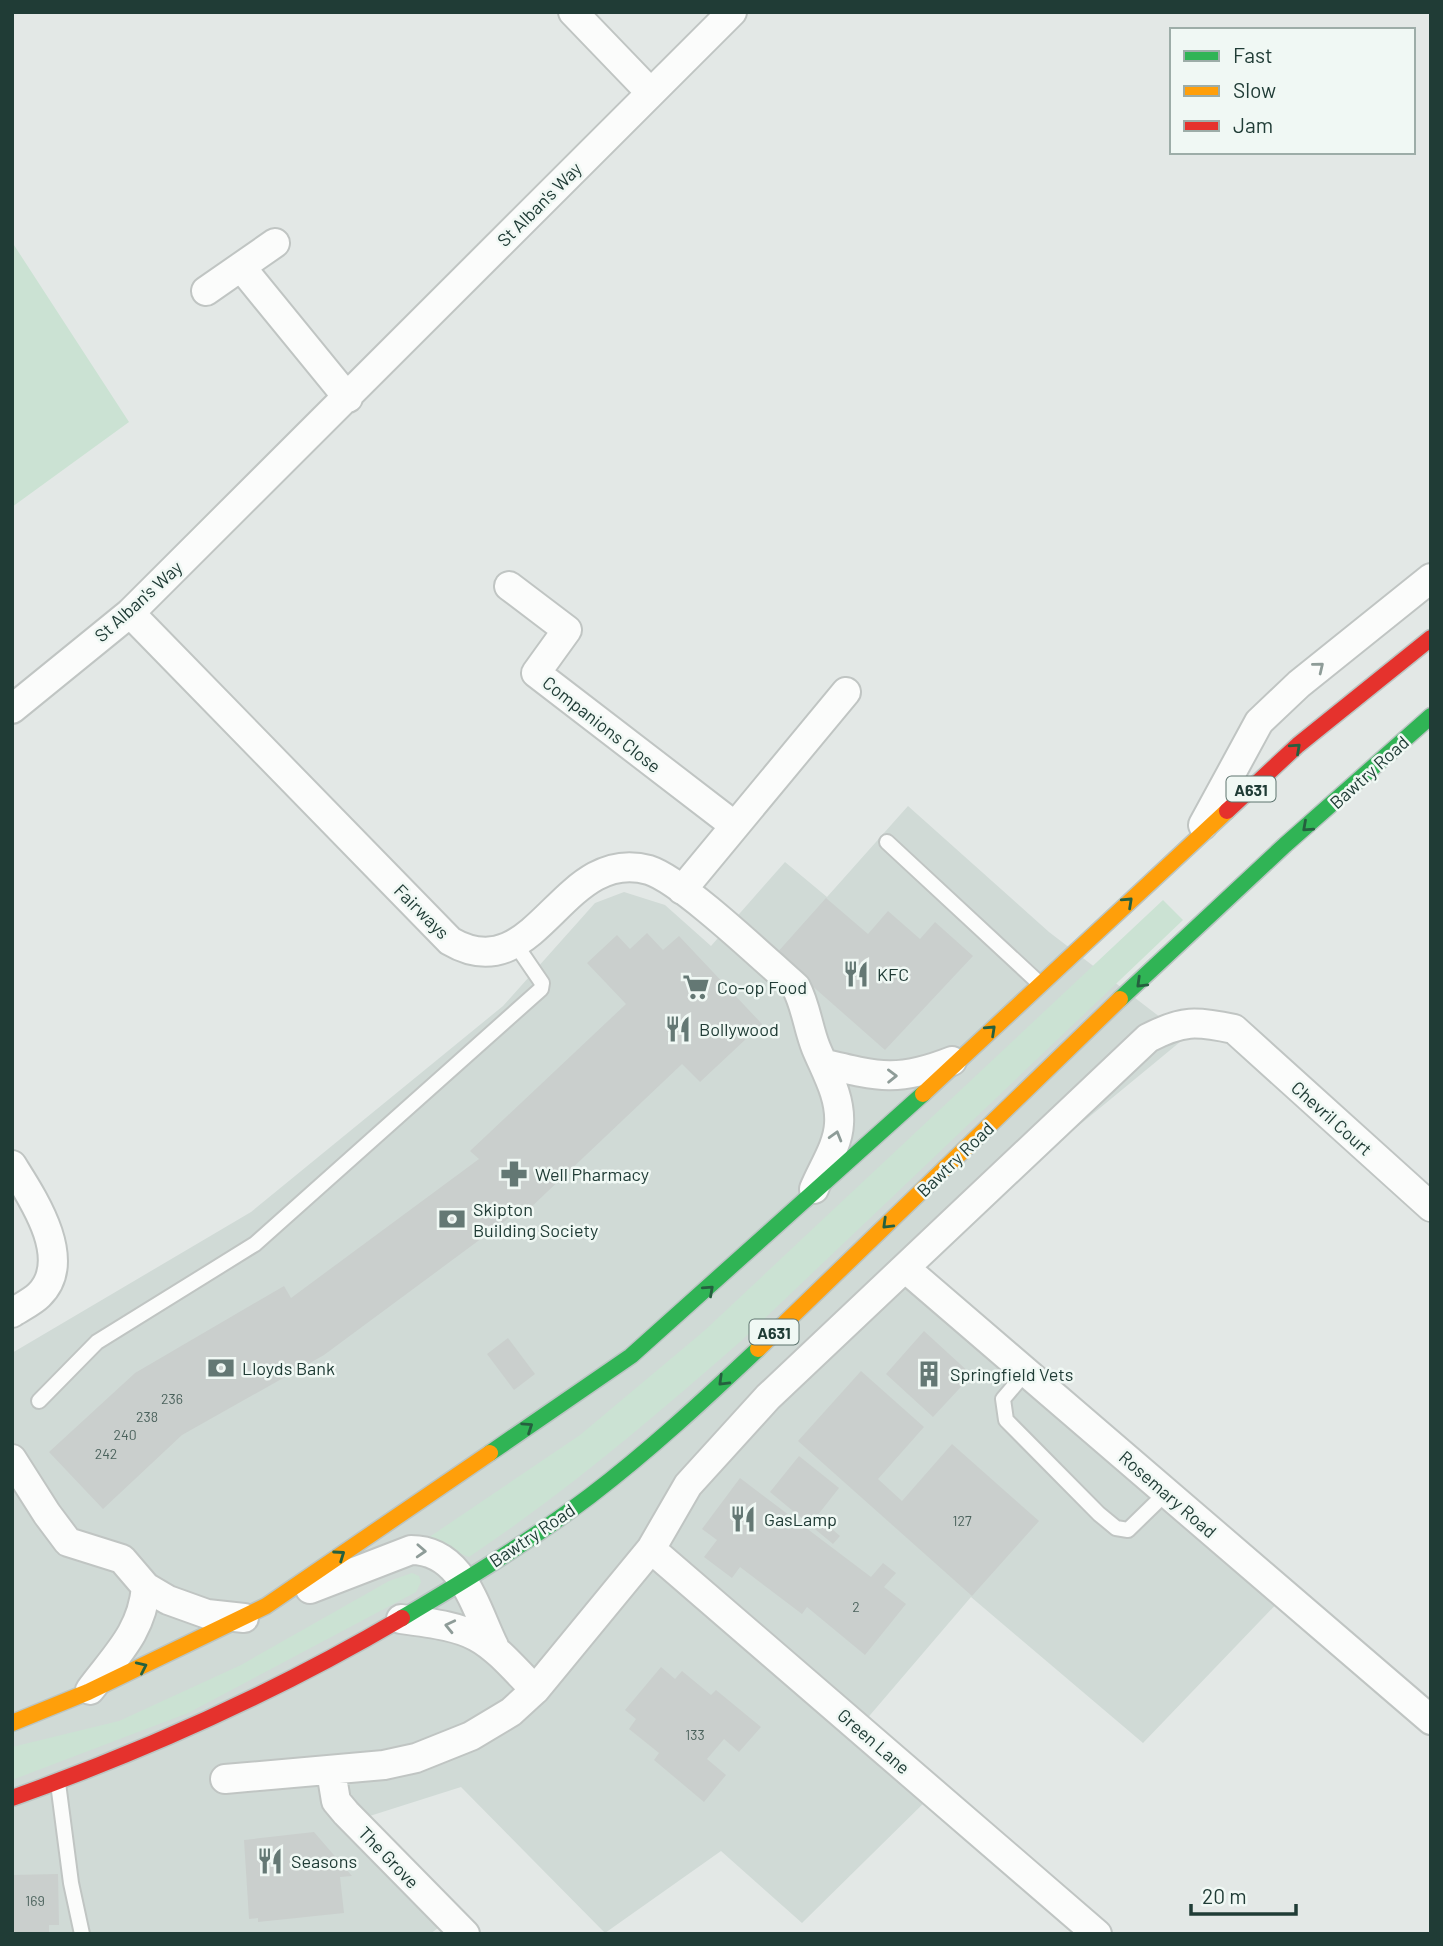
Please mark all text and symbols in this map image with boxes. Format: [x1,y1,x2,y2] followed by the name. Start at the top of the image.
[1170,28,1415,154] legend
[1233,42,1273,67] text: Fast
[1233,77,1276,102] text: Slow
[1233,112,1273,137] text: Jam
[492,157,586,251] street label: St Alban's Way
[90,556,186,646] street label: St Alban's Way
[1311,663,1324,675] one-way arrow
[539,671,665,777] street label: Companions Close
[1325,731,1413,813] street label: Bawtry Road
[1287,744,1300,756] one-way arrow
[1226,776,1276,802] road number: A631
[1302,819,1315,832] one-way arrow
[390,879,454,943] street label: Fairways
[1120,898,1133,910] one-way arrow
[841,959,871,989] restaurant icon: KFC
[877,963,909,985] place label: KFC
[681,972,711,1002] supermarket icon: Co-op Food
[1136,974,1149,987] one-way arrow
[717,976,807,998] place label: Co-op Food
[663,1014,693,1044] restaurant icon: Bollywood
[699,1018,779,1040] place label: Bollywood
[983,1026,996,1039] one-way arrow
[888,1068,898,1084] one-way arrow
[1287,1076,1377,1160] street label: Chevril Court
[912,1117,998,1201] street label: Bawtry Road
[827,1130,842,1142] one-way arrow
[499,1159,529,1189] pharmacy icon: Well Pharmacy
[535,1163,649,1185] place label: Well Pharmacy
[473,1198,598,1241] place label: Skipton Building Society
[437,1204,467,1234] bank icon: Skipton Building Society
[882,1216,895,1229] one-way arrow
[701,1286,714,1298] one-way arrow
[750,1320,798,1344] road number: A631
[206,1353,236,1383] bank icon: Lloyds Bank
[242,1357,335,1379] place label: Lloyds Bank
[914,1359,944,1389] building icon: Springfield Vets
[950,1363,1074,1385] place label: Springfield Vets
[718,1373,731,1385] one-way arrow
[161,1390,183,1407] house number: 236
[136,1408,158,1425] house number: 238
[520,1423,533,1435] one-way arrow
[113,1426,137,1443] house number: 240
[95,1445,117,1462] house number: 242
[1115,1446,1221,1542] street label: Rosemary Road
[485,1498,579,1572] street label: Bawtry Road
[728,1504,758,1534] restaurant icon: GasLamp
[764,1508,837,1530] place label: GasLamp
[952,1512,972,1529] house number: 127
[416,1544,427,1559] one-way arrow
[332,1551,345,1563] one-way arrow
[852,1598,860,1615] house number: 2
[444,1620,456,1635] one-way arrow
[135,1661,148,1675] one-way arrow
[833,1704,915,1778] street label: Green Lane
[685,1726,705,1743] house number: 133
[354,1821,424,1893] street label: The Grove
[255,1846,285,1876] restaurant icon: Seasons
[291,1850,357,1872] place label: Seasons
[1191,1872,1296,1916] scale bar
[1202,1883,1247,1908] text: 20 m
[25,1892,45,1909] house number: 169

